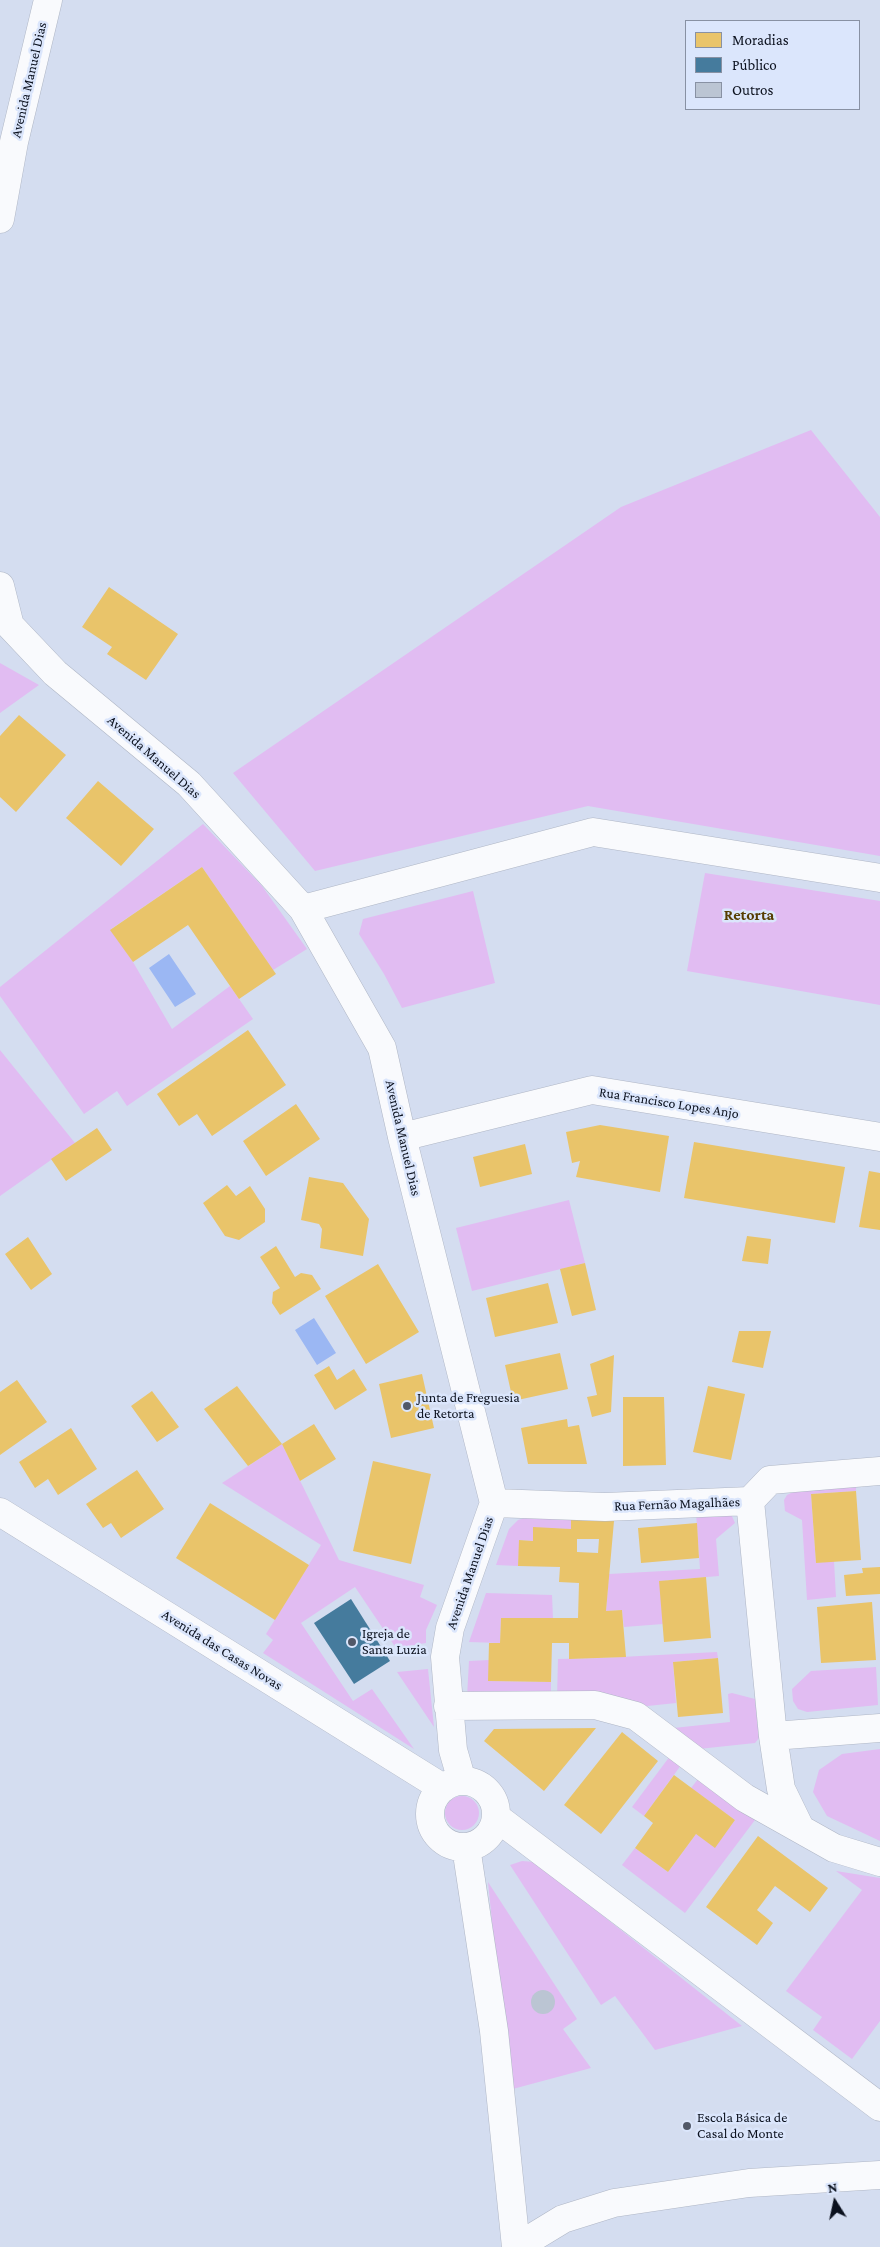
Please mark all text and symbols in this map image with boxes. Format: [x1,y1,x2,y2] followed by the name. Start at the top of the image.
[8,20,50,140] street label: Avenida Manuel Dias
[685,20,860,110] legend
[732,32,789,48] text: Moradias
[732,57,777,73] text: Público
[732,82,773,98] text: Outros
[104,712,204,802] street label: Avenida Manuel Dias
[724,905,774,925] district label: Retorta
[382,1078,424,1198] street label: Avenida Manuel Dias
[598,1084,740,1122] street label: Rua Francisco Lopes Anjo
[417,1390,520,1422] place label: Junta de Freguesia de Retorta
[401,1400,413,1412] marker: Junta de Freguesia de Retorta
[614,1493,740,1515] street label: Rua Fernão Magalhães
[443,1514,497,1632] street label: Avenida Manuel Dias
[159,1606,285,1694] street label: Avenida das Casas Novas
[362,1626,427,1658] place label: Igreja de Santa Luzia
[346,1636,358,1648] marker: Igreja de Santa Luzia
[697,2110,787,2142] place label: Escola Básica de Casal do Monte
[681,2120,693,2132] marker: Escola Básica de Casal do Monte
[810,2177,860,2227] north arrow
[826,2179,838,2196] text: N

